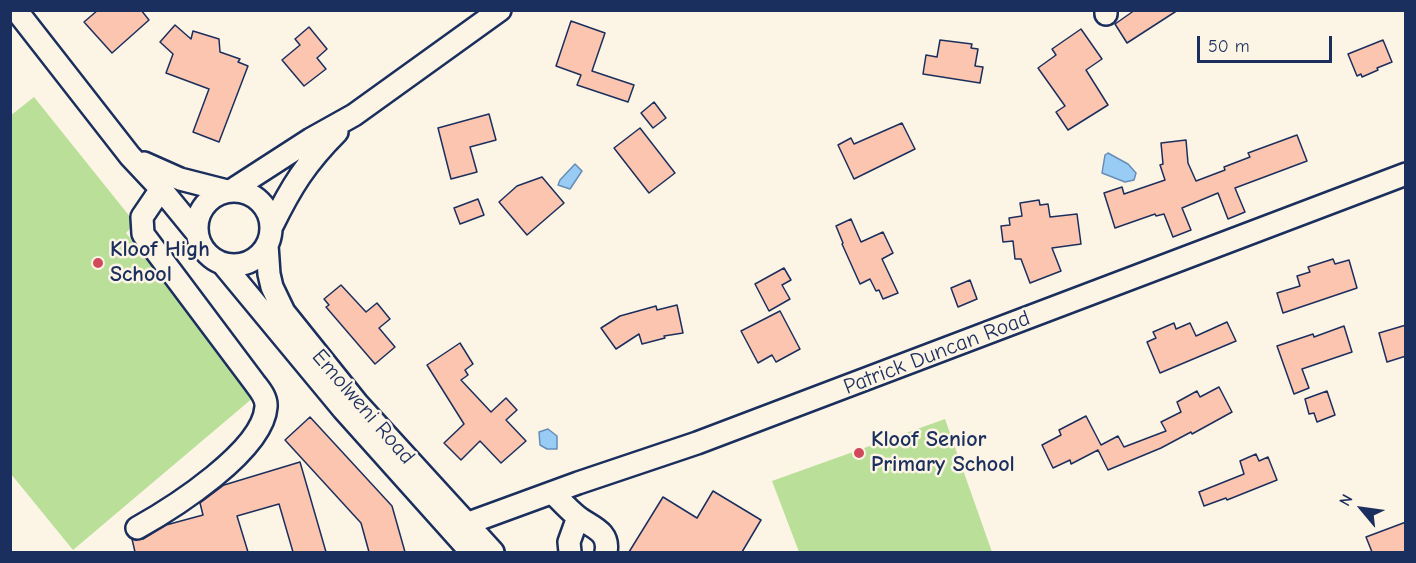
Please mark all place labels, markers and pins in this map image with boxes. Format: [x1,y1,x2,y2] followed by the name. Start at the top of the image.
[110,237,210,288] place label: Kloof High School
[91,256,105,270] marker: Kloof High School
[871,427,1015,478] place label: Kloof Senior Primary School
[852,446,866,460] marker: Kloof Senior Primary School

